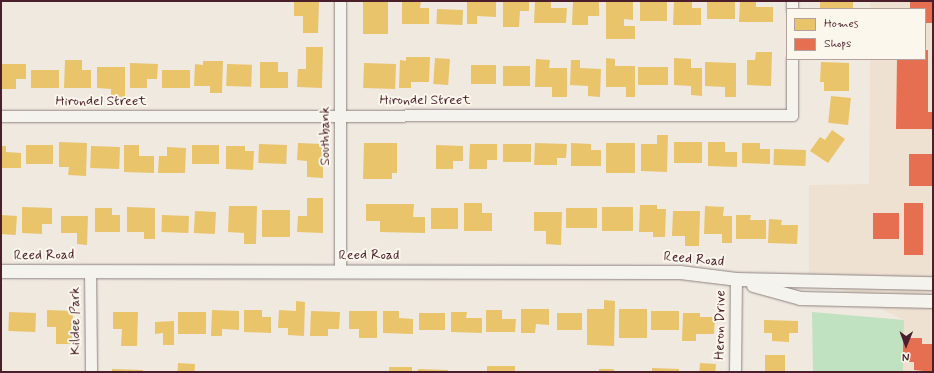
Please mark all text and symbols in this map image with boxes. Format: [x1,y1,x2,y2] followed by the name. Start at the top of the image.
[786,8,926,60] legend
[824,16,859,32] text: Homes
[824,36,851,52] text: Shops
[379,92,471,108] street label: Hirondel Street
[55,93,147,109] street label: Hirondel Street
[317,106,333,166] street label: Southbank
[14,246,74,264] street label: Reed Road
[339,247,399,263] street label: Reed Road
[663,248,725,270] street label: Reed Road
[67,287,83,355] street label: Kildee Park
[711,291,729,359] street label: Heron Drive
[886,325,926,365] north arrow
[902,350,910,364] text: N

